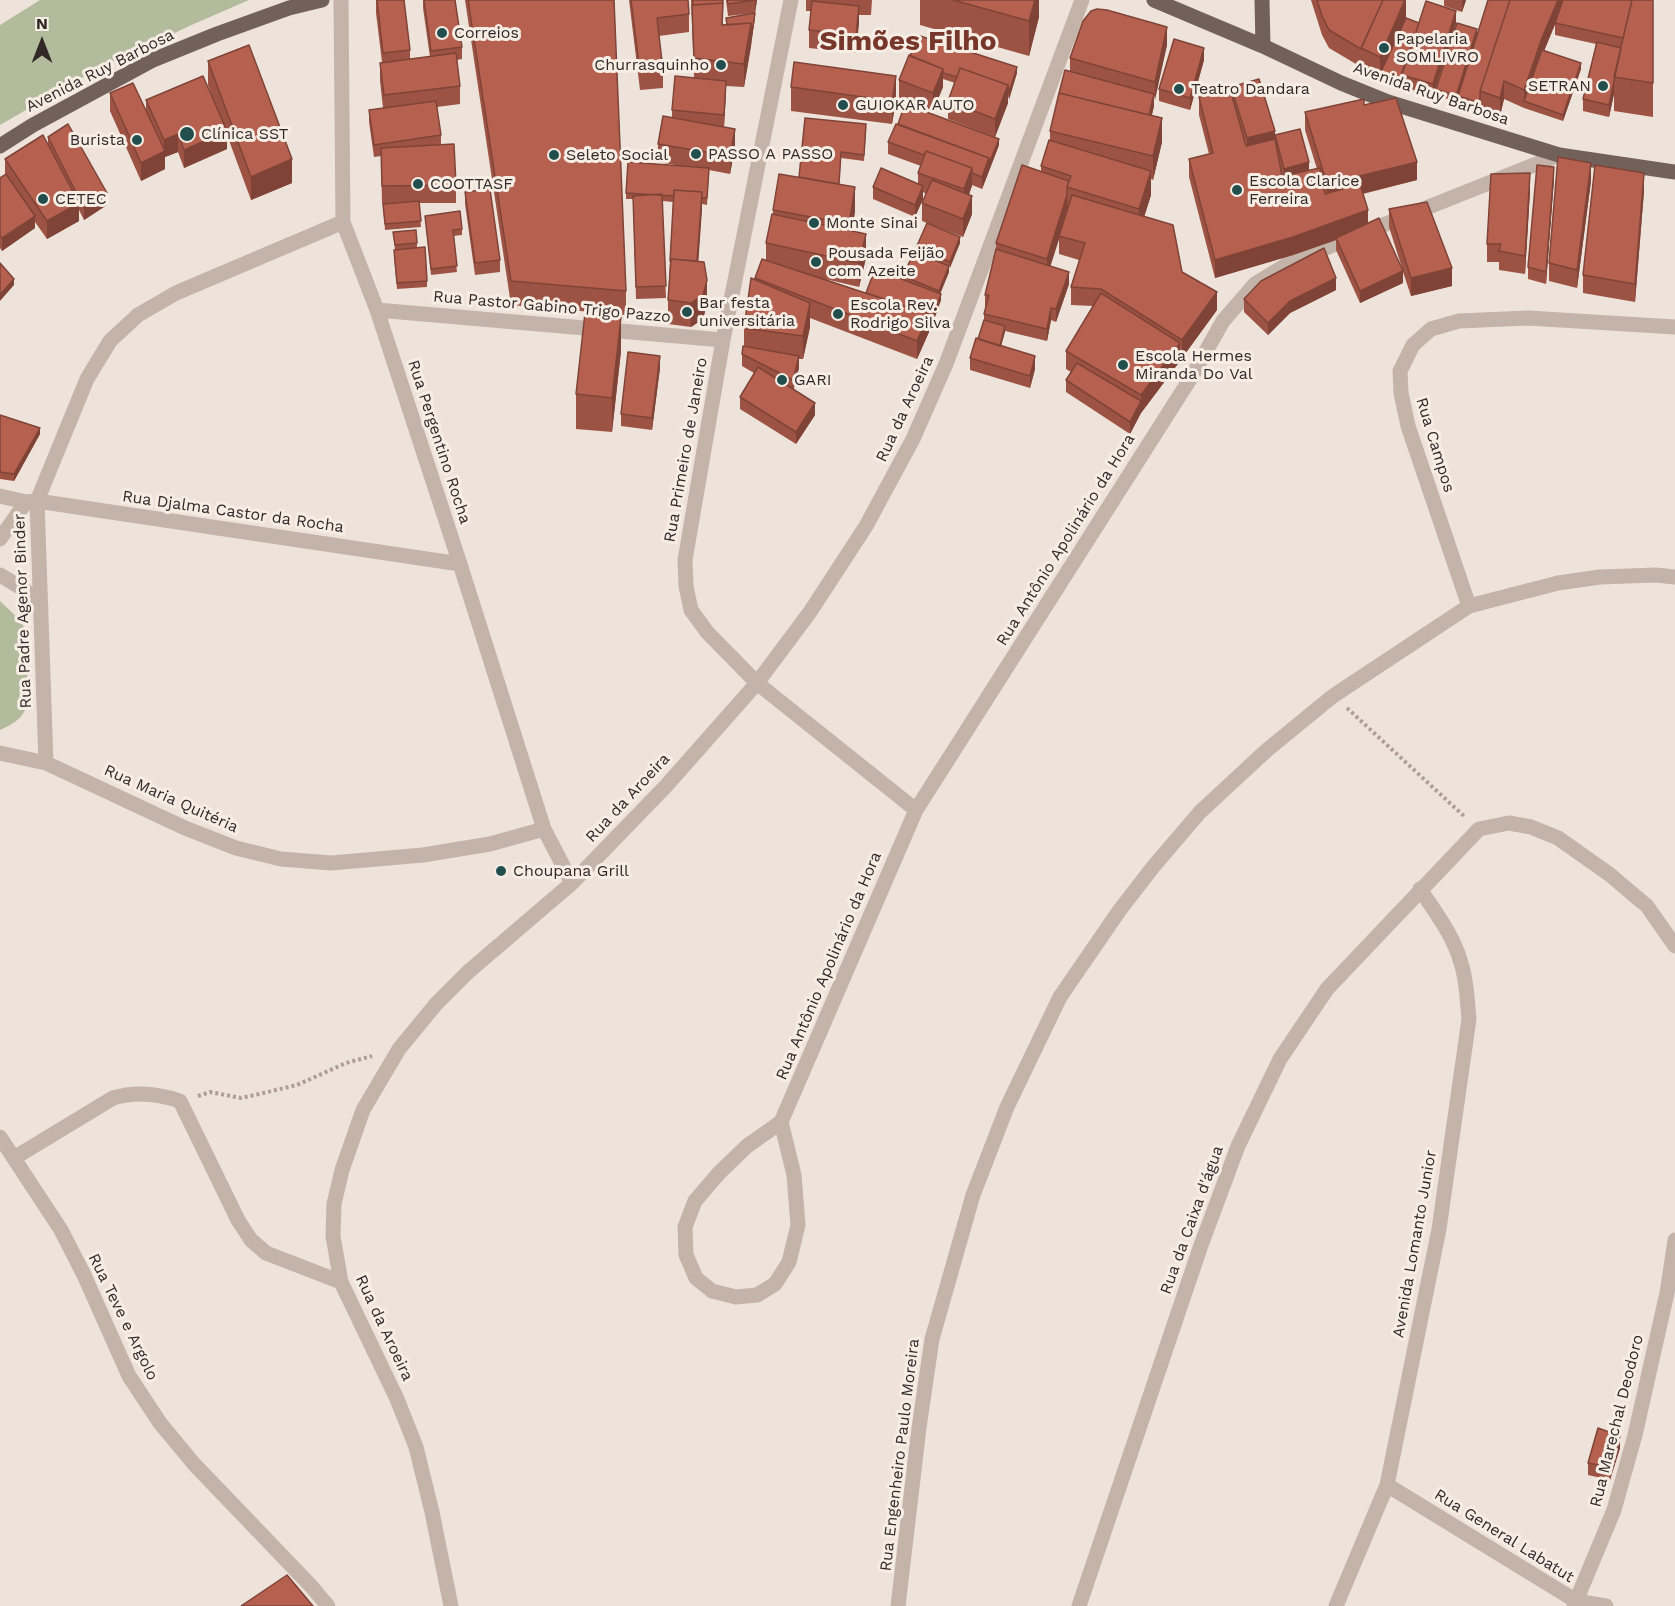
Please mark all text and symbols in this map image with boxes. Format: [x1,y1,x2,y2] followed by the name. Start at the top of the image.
[12,12,72,72] north arrow
[36,14,48,33] text: N
[454,23,519,43] place label: Correios
[23,25,177,117] street label: Avenida Ruy Barbosa
[820,25,996,59] district label: Simões Filho
[435,26,449,40] marker: Correios
[1396,29,1479,67] place label: Papelaria SOMLIVRO
[1377,41,1391,55] marker: Papelaria SOMLIVRO
[594,55,709,75] place label: Churrasquinho
[714,58,728,72] marker: Churrasquinho
[1351,58,1511,130] street label: Avenida Ruy Barbosa
[1528,76,1591,96] place label: SETRAN
[1191,79,1310,99] place label: Teatro Dandara
[1596,79,1610,93] marker: SETRAN
[1172,82,1186,96] marker: Teatro Dandara
[855,95,975,115] place label: GUIOKAR AUTO
[836,98,850,112] marker: GUIOKAR AUTO
[201,124,288,144] place label: Clínica SST
[178,125,196,143] marker: Clínica SST
[70,130,125,150] place label: Burista
[130,133,144,147] marker: Burista
[708,144,833,164] place label: PASSO A PASSO
[566,145,668,165] place label: Seleto Social
[689,147,703,161] marker: PASSO A PASSO
[547,148,561,162] marker: Seleto Social
[1249,171,1360,209] place label: Escola Clarice Ferreira
[430,174,513,194] place label: COOTTASF
[411,177,425,191] marker: COOTTASF
[1230,183,1244,197] marker: Escola Clarice Ferreira
[55,189,107,209] place label: CETEC
[36,192,50,206] marker: CETEC
[826,213,918,233] place label: Monte Sinai
[807,216,821,230] marker: Monte Sinai
[828,243,944,281] place label: Pousada Feijão com Azeite
[809,255,823,269] marker: Pousada Feijão com Azeite
[432,287,672,327] street label: Rua Pastor Gabino Trigo Pazzo
[699,293,795,331] place label: Bar festa universitária
[850,295,951,333] place label: Escola Rev. Rodrigo Silva
[680,305,694,319] marker: Bar festa universitária
[831,307,845,321] marker: Escola Rev. Rodrigo Silva
[1135,346,1253,384] place label: Escola Hermes Miranda Do Val
[872,353,938,465] street label: Rua da Aroeira
[660,356,712,544] street label: Rua Primeiro de Janeiro
[403,358,475,526] street label: Rua Pergentino Rocha
[1116,358,1130,372] marker: Escola Hermes Miranda Do Val
[794,370,832,390] place label: GARI
[775,373,789,387] marker: GARI
[1411,395,1459,495] street label: Rua Campos
[993,431,1139,649] street label: Rua Antônio Apolinário da Hora
[121,487,345,537] street label: Rua Djalma Castor da Rocha
[10,513,36,709] street label: Rua Padre Agenor Binder
[582,750,674,846] street label: Rua da Aroeira
[101,761,241,837] street label: Rua Maria Quitéria
[772,849,886,1083] street label: Rua Antônio Apolinário da Hora
[513,861,629,881] place label: Choupana Grill
[494,864,508,878] marker: Choupana Grill
[1156,1143,1228,1297] street label: Rua da Caixa d'água
[1389,1149,1441,1339] street label: Avenida Lomanto Junior
[84,1250,162,1384] street label: Rua Teve e Argolo
[351,1272,417,1384] street label: Rua da Aroeira
[1586,1333,1648,1509] street label: Rua Marechal Deodoro
[876,1338,924,1572] street label: Rua Engenheiro Paulo Moreira
[1431,1485,1577,1587] street label: Rua General Labatut

